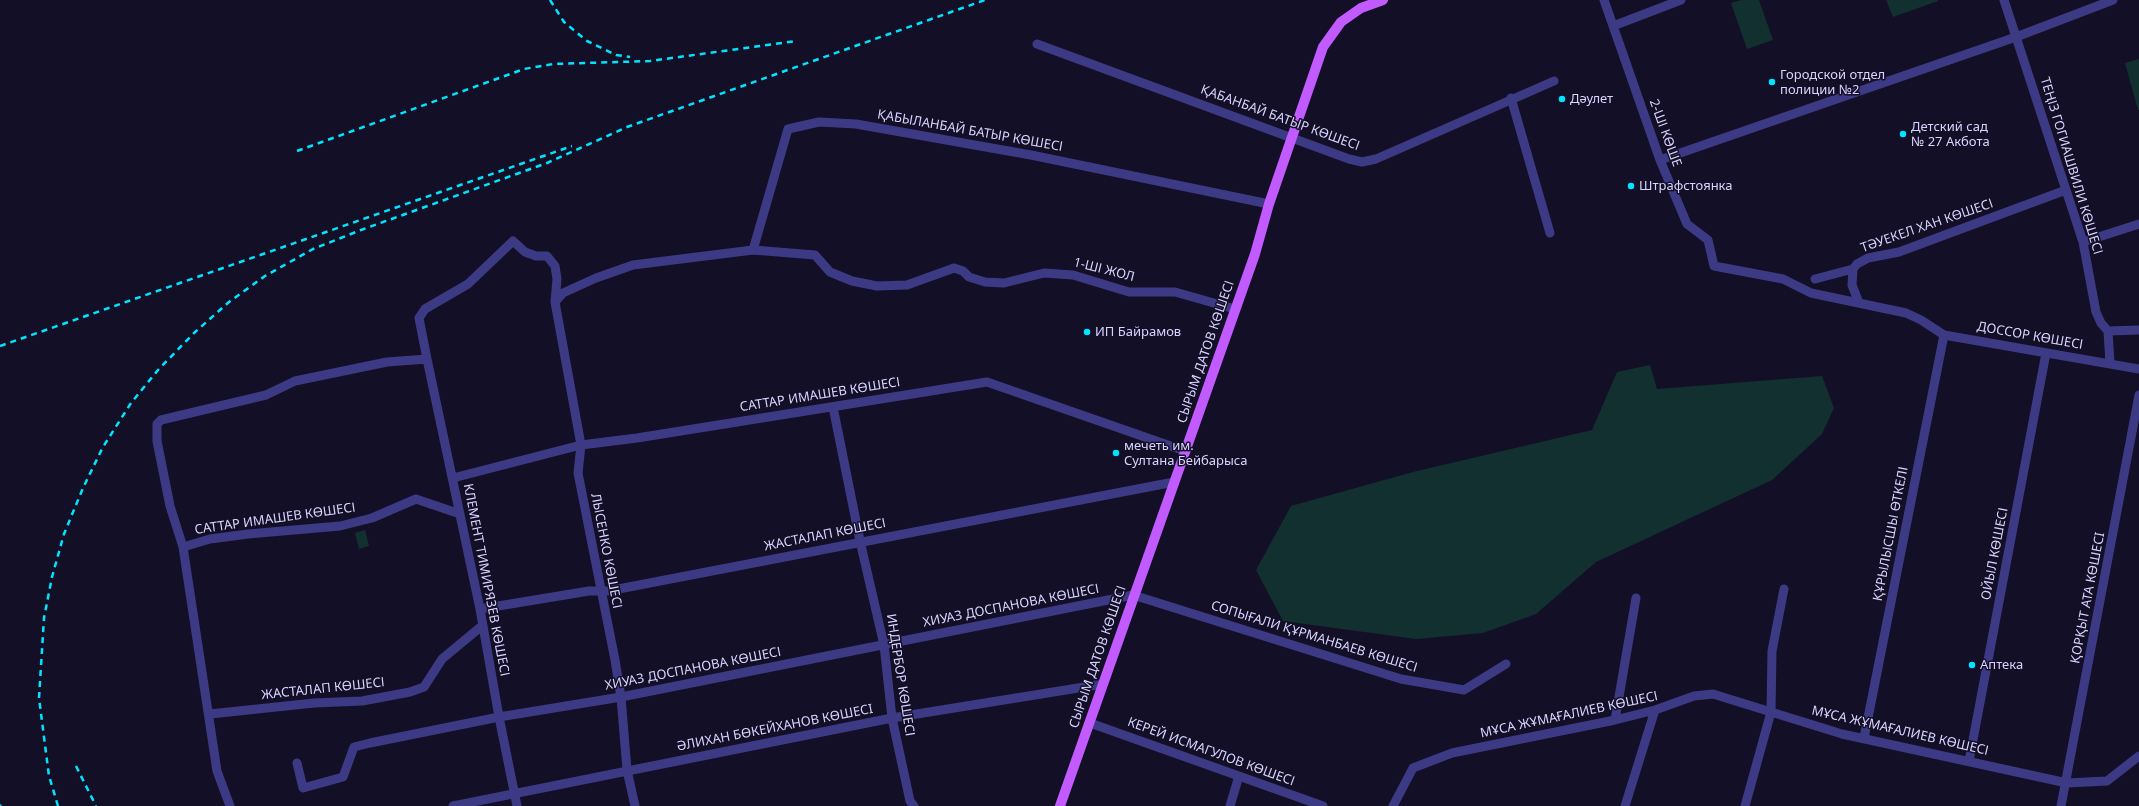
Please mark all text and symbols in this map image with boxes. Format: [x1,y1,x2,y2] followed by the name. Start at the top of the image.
[1780,67,1885,98] place label: Городской отдел полиции №2
[2037,75,2105,257] street label: ТЕҢІЗ ГОГИАШВИЛИ КӨШЕСІ
[1767,77,1777,87] marker: Городской отдел полиции №2
[1198,82,1362,154] street label: ҚАБАНБАЙ БАТЫР КӨШЕСІ
[1570,91,1613,107] place label: Дәулет
[1557,94,1567,104] marker: Дәулет
[1646,97,1684,169] street label: 2-ШІ КӨШЕ
[876,107,1064,155] street label: ҚАБЫЛАНБАЙ БАТЫР КӨШЕСІ
[1911,119,1990,150] place label: Детский сад № 27 Акбота
[1898,129,1908,139] marker: Детский сад № 27 Акбота
[1639,178,1732,194] place label: Штрафстоянка
[1626,181,1636,191] marker: Штрафстоянка
[1859,196,1995,256] street label: ТӘУЕКЕЛ ХАН КӨШЕСІ
[1072,255,1136,285] street label: 1-ШІ ЖОЛ
[1174,279,1238,425] street label: СЫРЫМ ДАТОВ КӨШЕСІ
[1976,319,2084,353] street label: ДОССОР КӨШЕСІ
[1095,324,1181,340] place label: ИП Байрамов
[1082,327,1092,337] marker: ИП Байрамов
[739,375,901,415] street label: САТТАР ИМАШЕВ КӨШЕСІ
[1124,438,1247,469] place label: мечеть им. Султана Бейбарыса
[1111,448,1121,458] marker: мечеть им. Султана Бейбарыса
[1870,466,1912,602] street label: ҚҰРЫЛЫСШЫ ӨТКЕЛІ
[460,482,512,678] street label: КЛЕМЕНТ ТИМИРЯЗЕВ КӨШЕСІ
[587,492,625,610] street label: ЛЫСЕНКО КӨШЕСІ
[194,500,356,538] street label: САТТАР ИМАШЕВ КӨШЕСІ
[1978,506,2012,602] street label: ОЙЫЛ КӨШЕСІ
[763,516,887,554] street label: ЖАСТАЛАП КӨШЕСІ
[2068,531,2108,665] street label: ҚОРҚЫТ АТА КӨШЕСI
[922,581,1100,631] street label: ХИУАЗ ДОСПАНОВА КӨШЕСІ
[1066,584,1130,730] street label: СЫРЫМ ДАТОВ КӨШЕСІ
[1209,598,1419,676] street label: СОПЫҒАЛИ ҚҰРМАНБАЕВ КӨШЕСІ
[883,613,917,737] street label: ИНДЕРБОР КӨШЕСІ
[604,644,782,694] street label: ХИУАЗ ДОСПАНОВА КӨШЕСІ
[1980,657,2023,673] place label: Аптека
[1967,660,1977,670] marker: Аптека
[261,675,385,703] street label: ЖАСТАЛАП КӨШЕСІ
[1479,689,1659,741] street label: МҰСА ЖҰМАҒАЛИЕВ КӨШЕСІ
[676,701,874,755] street label: ӘЛИХАН БӨКЕЙХАНОВ КӨШЕСI
[1810,703,1990,759] street label: МҰСА ЖҰМАҒАЛИЕВ КӨШЕСІ
[1125,714,1297,790] street label: КЕРЕЙ ИСМАГУЛОВ КӨШЕСІ

